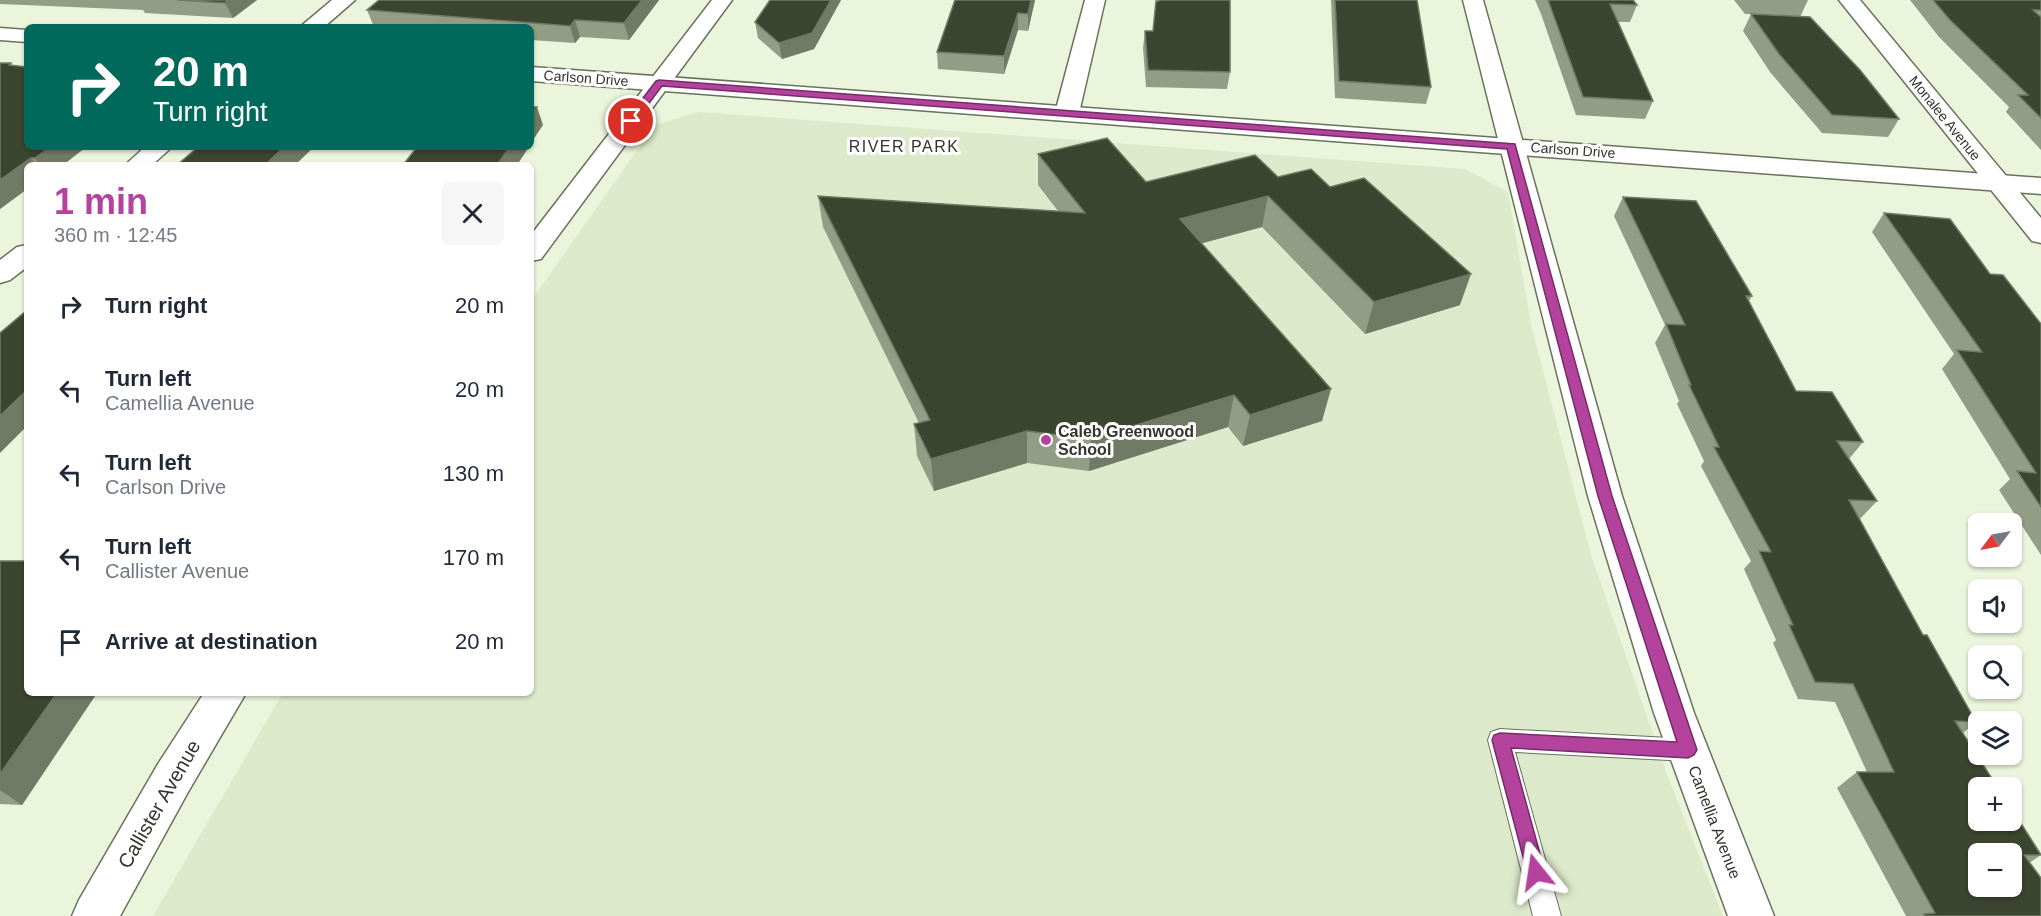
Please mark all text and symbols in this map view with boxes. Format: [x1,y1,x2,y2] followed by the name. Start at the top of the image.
[54,48,132,126] icon: right
[153,48,249,95] text: 20 m
[543,67,629,89] street label: Carlson Drive
[1906,73,1984,164] street label: Monalee Avenue
[605,95,656,146] pin
[153,97,268,127] text: Turn right
[614,104,647,137] icon: arrive
[849,138,959,155] district label: RIVER PARK
[1530,139,1616,161] street label: Carlson Drive
[54,181,148,222] text: 1 min
[441,182,504,245] button: close
[54,224,177,246] text: 360 m · 12:45
[54,290,87,323] icon: right
[105,293,207,318] text: Turn right
[455,293,504,318] text: 20 m
[105,366,191,391] text: Turn left
[54,374,87,407] icon: left
[455,377,504,402] text: 20 m
[105,392,255,414] text: Camellia Avenue
[1058,423,1194,458] place label: Caleb Greenwood School
[1039,433,1053,447] marker: Caleb Greenwood School
[105,450,191,475] text: Turn left
[54,458,87,491] icon: left
[443,461,504,486] text: 130 m
[105,476,226,498] text: Carlson Drive
[1968,513,2022,567] north arrow
[1968,513,2022,897] map controls
[105,534,191,559] text: Turn left
[54,542,87,575] icon: left
[443,545,504,570] text: 170 m
[105,560,249,582] text: Callister Avenue
[1968,579,2022,633] button: sound
[54,626,87,659] icon: arrive
[105,629,318,654] text: Arrive at destination
[455,629,504,654] text: 20 m
[1968,645,2022,699] button: search
[1968,711,2022,765] button: layers
[113,736,205,872] street label: Callister Avenue
[1685,763,1744,881] street label: Camellia Avenue
[1968,777,2022,831] button: +
[1504,840,1568,904] position arrow
[1968,843,2022,897] button: −

